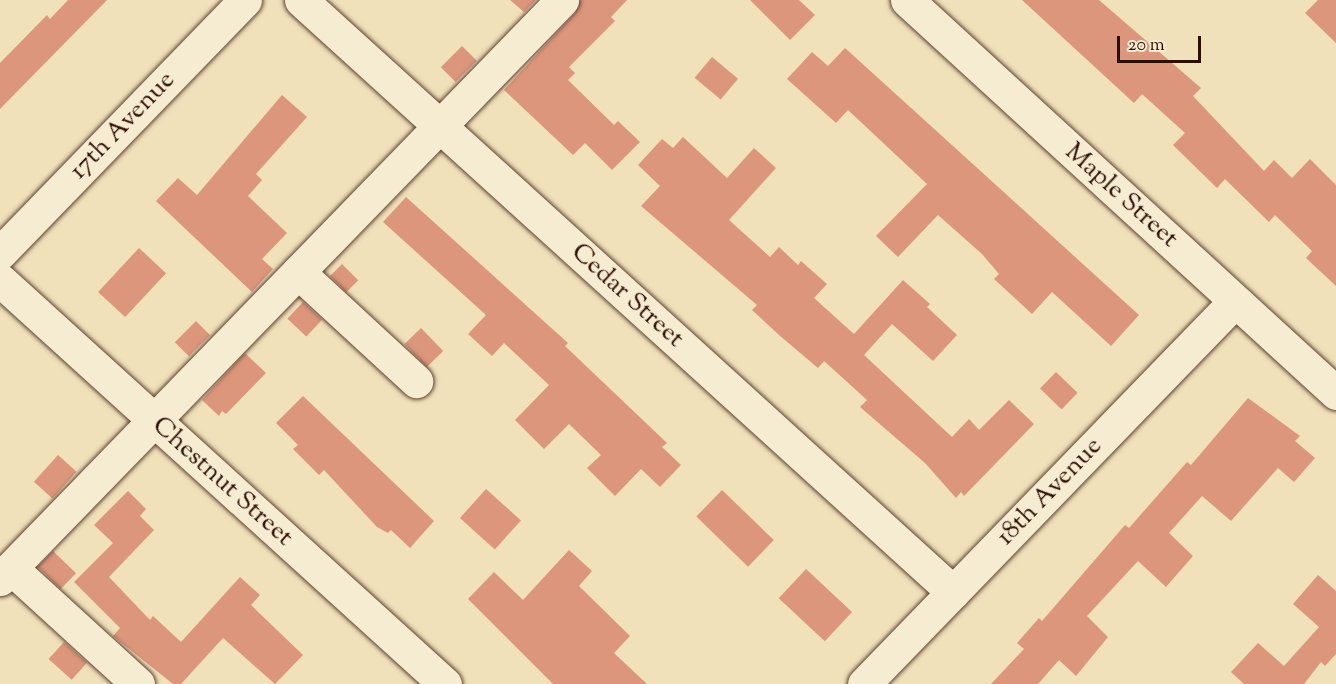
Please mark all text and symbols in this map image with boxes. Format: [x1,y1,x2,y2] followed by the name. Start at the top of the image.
[1120,24,1204,62] scale bar
[1128,33,1165,59] text: 20 m
[64,65,182,187] street label: 17th Avenue
[1058,137,1184,255] street label: Maple Street
[564,237,690,355] street label: Cedar Street
[145,411,299,553] street label: Chestnut Street
[991,431,1109,553] street label: 18th Avenue

